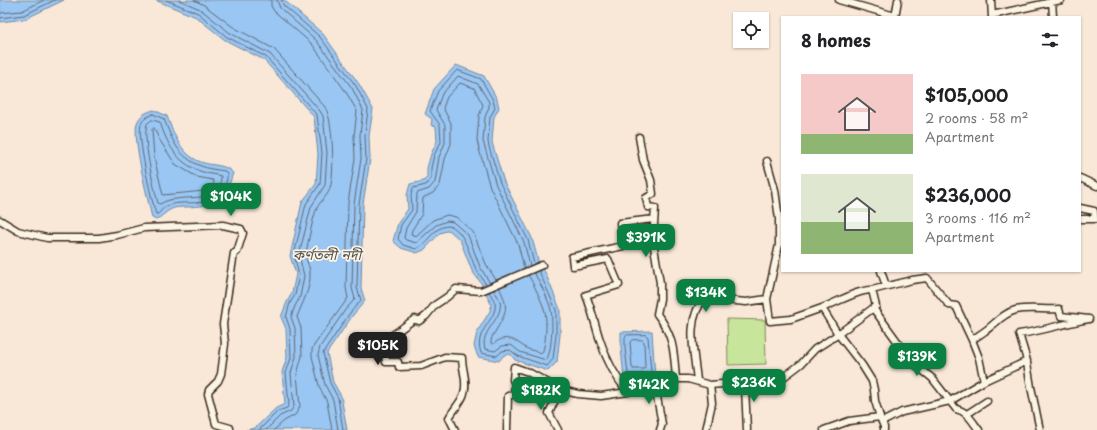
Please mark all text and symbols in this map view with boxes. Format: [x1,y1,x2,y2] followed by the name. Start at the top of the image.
[733,12,769,48] map controls
[733,12,769,48] button: locate
[801,27,871,53] text: 8 homes
[1039,29,1061,51] icon: filters
[925,82,1008,108] text: $105,000
[833,90,881,138] icon: home
[925,108,1028,127] text: 2 rooms · 58 m²
[925,127,994,146] text: Apartment
[925,182,1011,208] text: $236,000
[203,183,259,217] pin: $104K
[210,186,252,205] text: $104K
[833,190,881,238] icon: home
[925,208,1031,227] text: 3 rooms · 116 m²
[618,224,674,258] pin: $391K
[626,227,666,246] text: $391K
[925,227,994,246] text: Apartment
[293,244,364,265] water label: কর্ণতলী নদী
[678,279,734,313] pin: $134K
[685,282,727,301] text: $134K
[350,332,406,366] pin: $105K
[357,335,399,354] text: $105K
[889,343,945,377] pin: $139K
[897,346,937,365] text: $139K
[726,369,782,403] pin: $236K
[621,371,677,405] pin: $142K
[732,372,776,391] text: $236K
[628,374,670,393] text: $142K
[513,377,569,411] pin: $182K
[521,380,561,399] text: $182K

